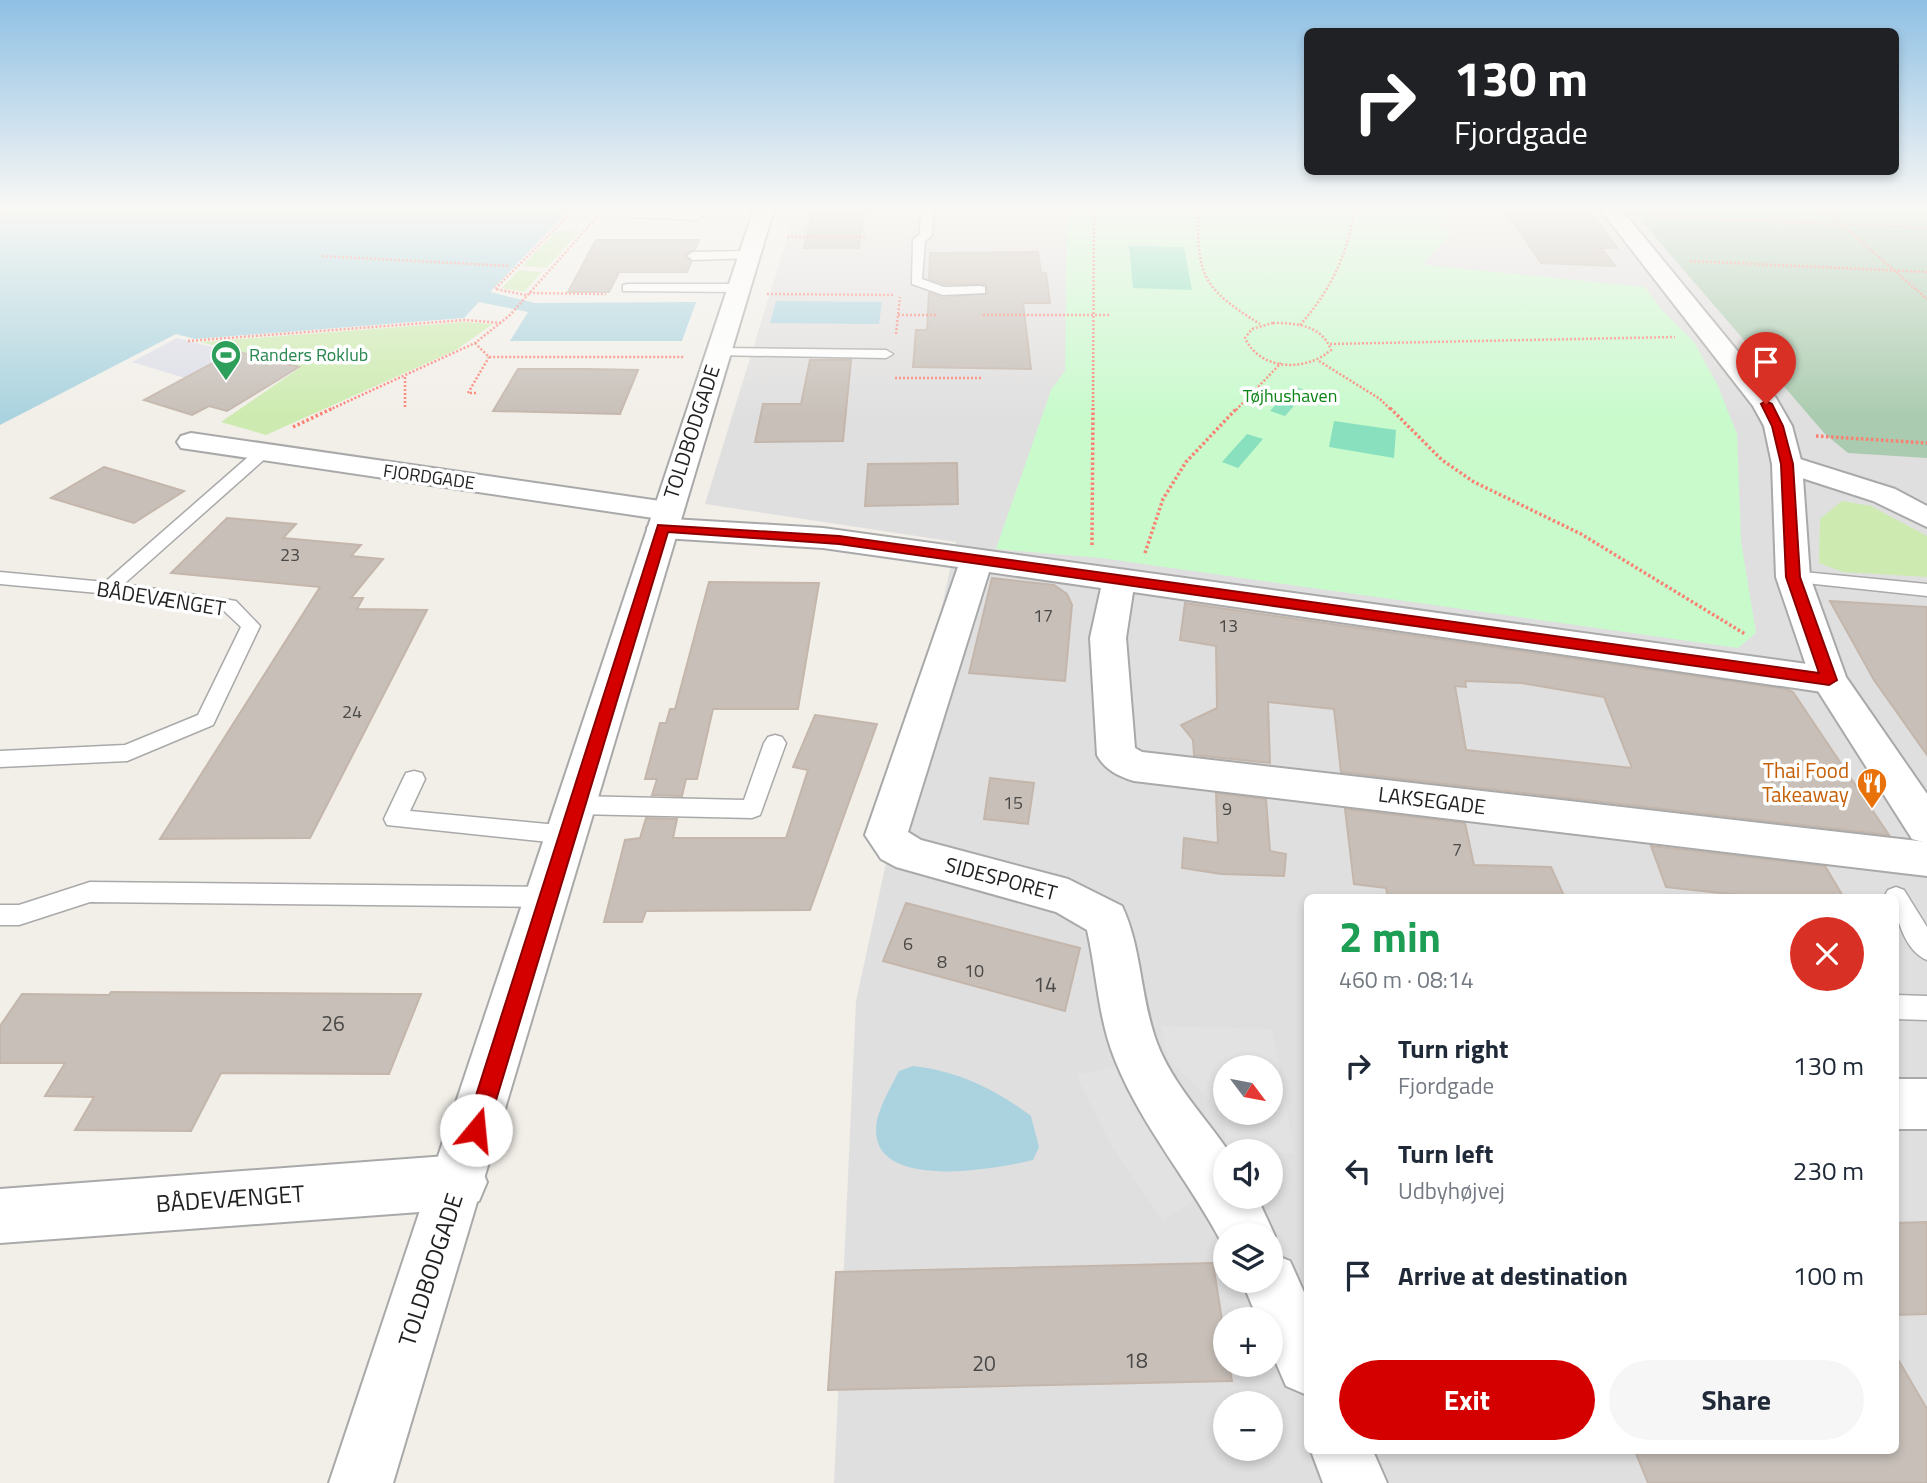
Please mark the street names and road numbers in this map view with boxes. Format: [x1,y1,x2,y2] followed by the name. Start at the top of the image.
[654,361,728,503] street label: TOLDBODGADE
[382,457,477,496] street label: FJORDGADE
[94,572,228,624] street label: BÅDEVÆNGET
[1377,778,1488,822] street label: LAKSEGADE
[942,848,1061,908] street label: SIDESPORET
[154,1175,306,1221] street label: BÅDEVÆNGET
[388,1189,472,1351] street label: TOLDBODGADE

